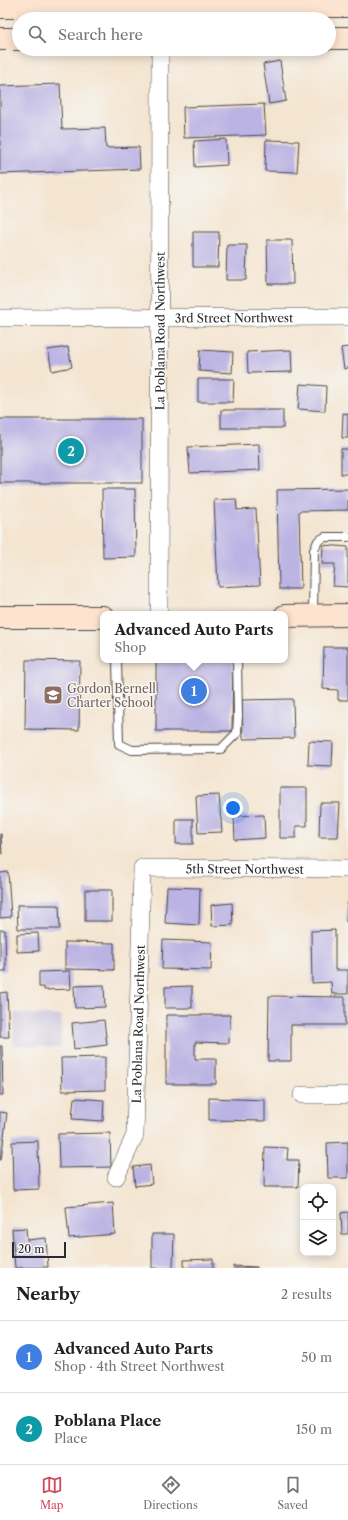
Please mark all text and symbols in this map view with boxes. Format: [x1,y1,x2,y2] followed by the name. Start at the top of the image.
[12,12,336,56] search box
[26,23,48,45] icon: search
[58,25,143,44] text: Search here
[152,251,167,410] street label: La Poblana Road Northwest
[175,310,294,325] street label: 3rd Street Northwest
[58,436,84,466] pin: 2
[100,611,288,663] popup
[114,620,274,639] text: Advanced Auto Parts
[114,639,146,655] text: Shop
[181,676,207,706] pin: 1
[67,681,156,710] place label: Gordon Bernell Charter School
[42,684,64,706] school or university icon: Gordon Bernell Charter School
[223,798,243,818] your location
[186,861,305,876] street label: 5th Street Northwest
[128,944,148,1104] street label: La Poblana Road Northwest
[300,1184,336,1256] map controls
[300,1184,336,1220] button: locate
[300,1220,336,1256] button: layers
[12,1240,66,1259] scale bar
[18,1242,44,1256] text: 20 m
[16,1284,80,1304] text: Nearby
[281,1286,332,1302] text: 2 results
[54,1339,213,1358] text: Advanced Auto Parts
[26,1349,32,1365] text: 1
[301,1349,332,1365] text: 50 m
[54,1358,225,1374] text: Shop · 4th Street Northwest
[54,1411,161,1430] text: Poblana Place
[25,1421,33,1437] text: 2
[296,1421,332,1437] text: 150 m
[54,1430,87,1446] text: Place
[40,1474,64,1512] tab: Map
[143,1474,198,1512] tab: Directions
[278,1474,308,1512] tab: Saved

